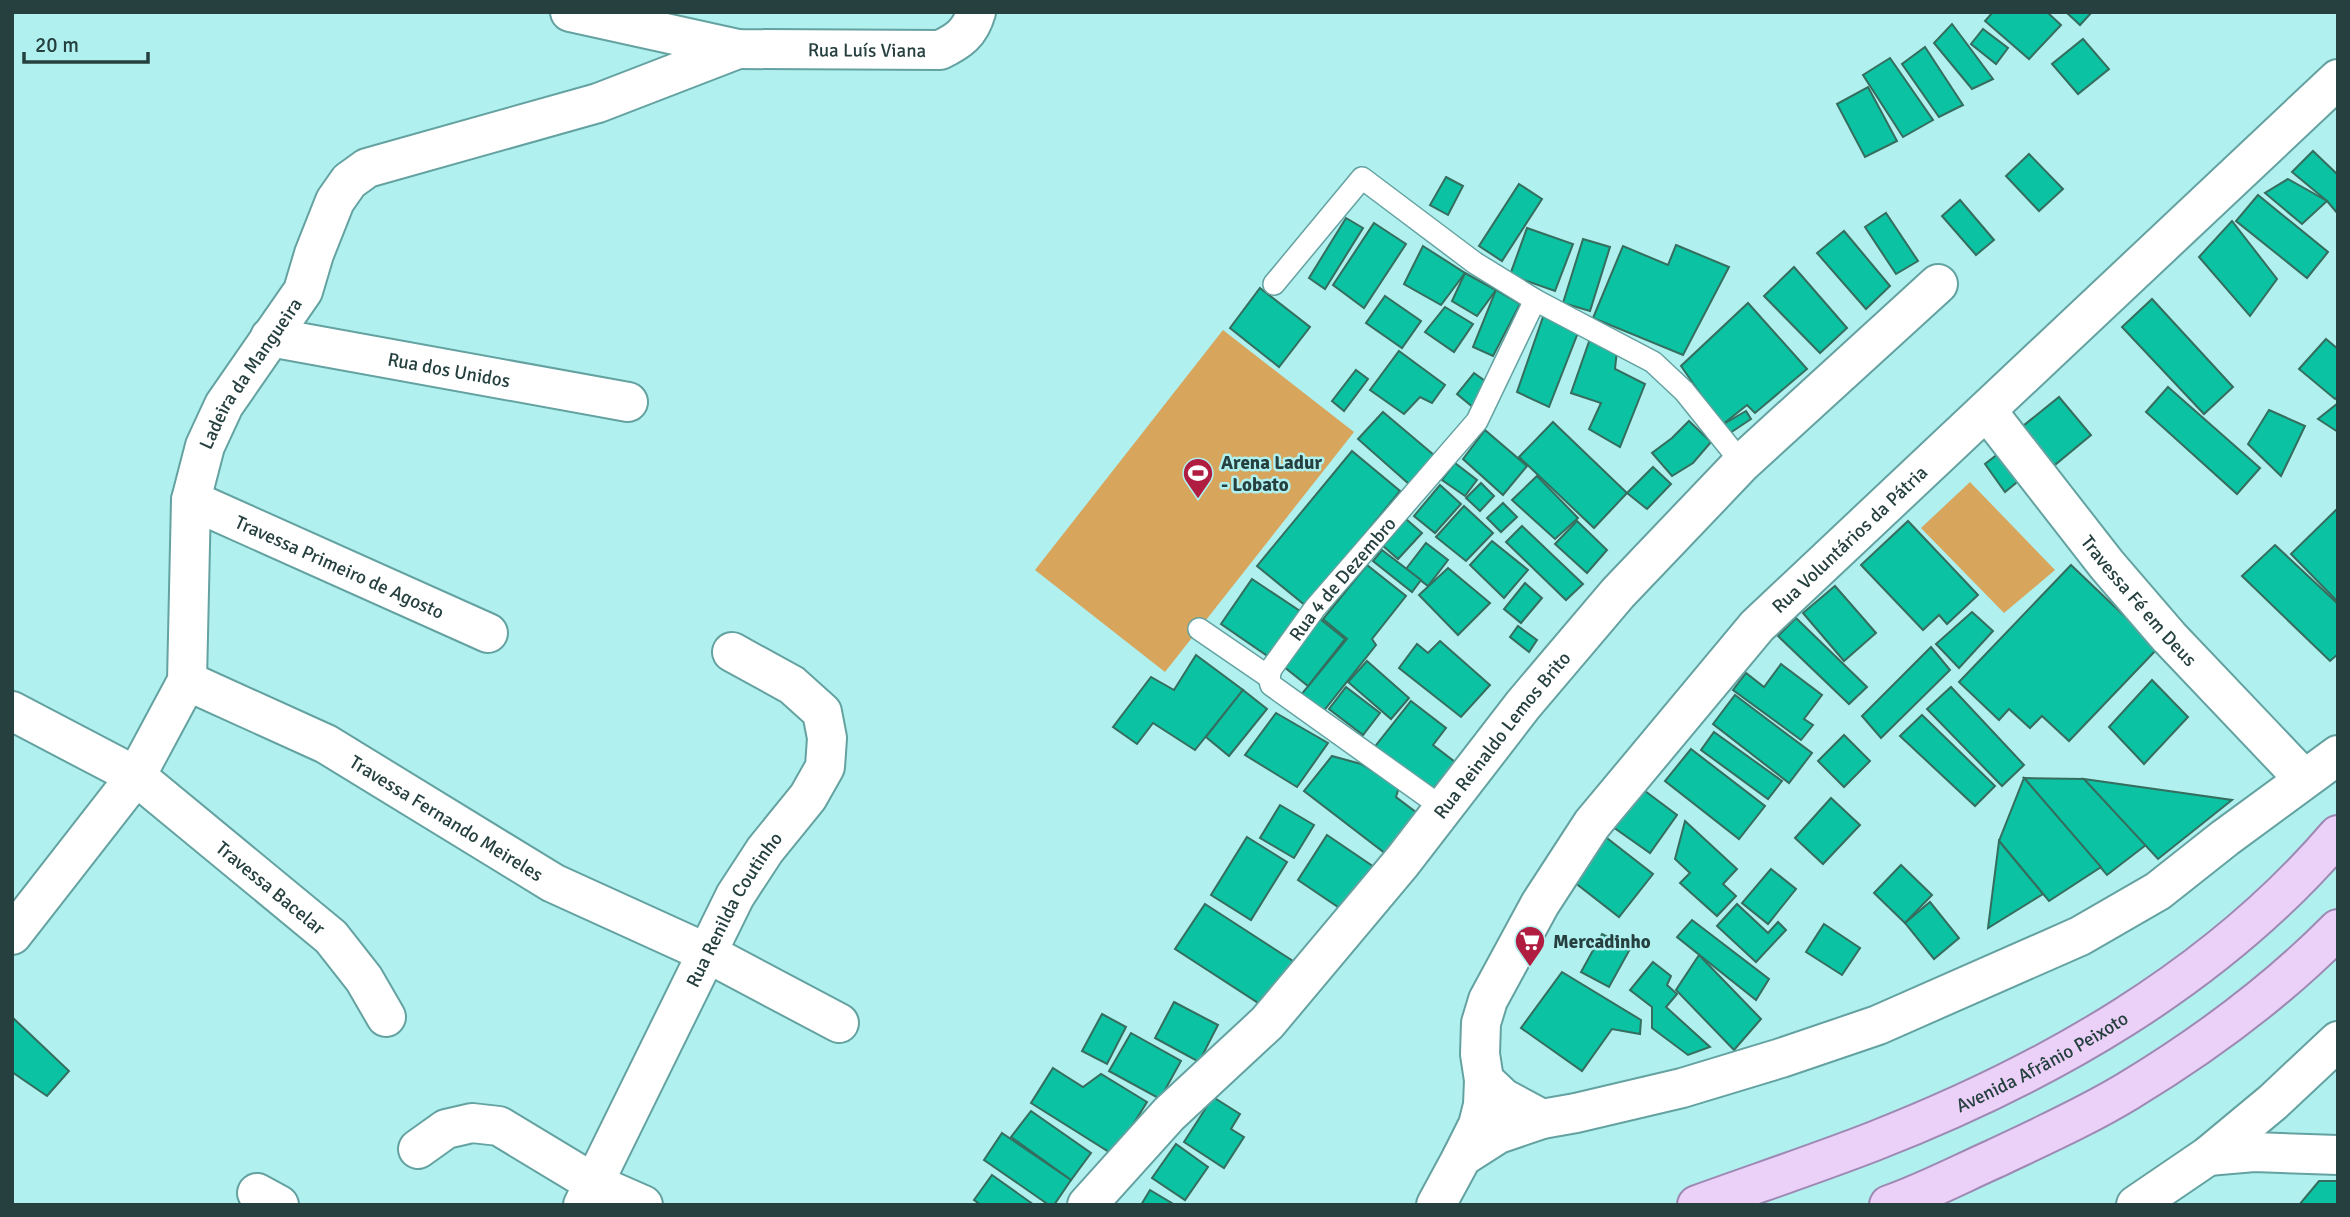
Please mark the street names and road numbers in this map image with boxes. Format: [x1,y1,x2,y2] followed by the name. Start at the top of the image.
[808,38,926,63] street label: Rua Luís Viana
[194,293,308,453] street label: Ladeira da Mangueira
[386,348,512,393] street label: Rua dos Unidos
[1767,461,1933,619] street label: Rua Voluntários da Pátria
[231,510,448,625] street label: Travessa Primeiro de Agosto
[1284,512,1402,646] street label: Rua 4 de Dezembro
[2075,531,2201,672] street label: Travessa Fé em Deus
[1429,647,1576,824] street label: Rua Reinaldo Lemos Brito
[345,750,547,887] street label: Travessa Fernando Meireles
[681,827,788,991] street label: Rua Renilda Coutinho
[211,836,330,940] street label: Travessa Bacelar
[1952,1006,2133,1118] street label: Avenida Afrânio Peixoto

